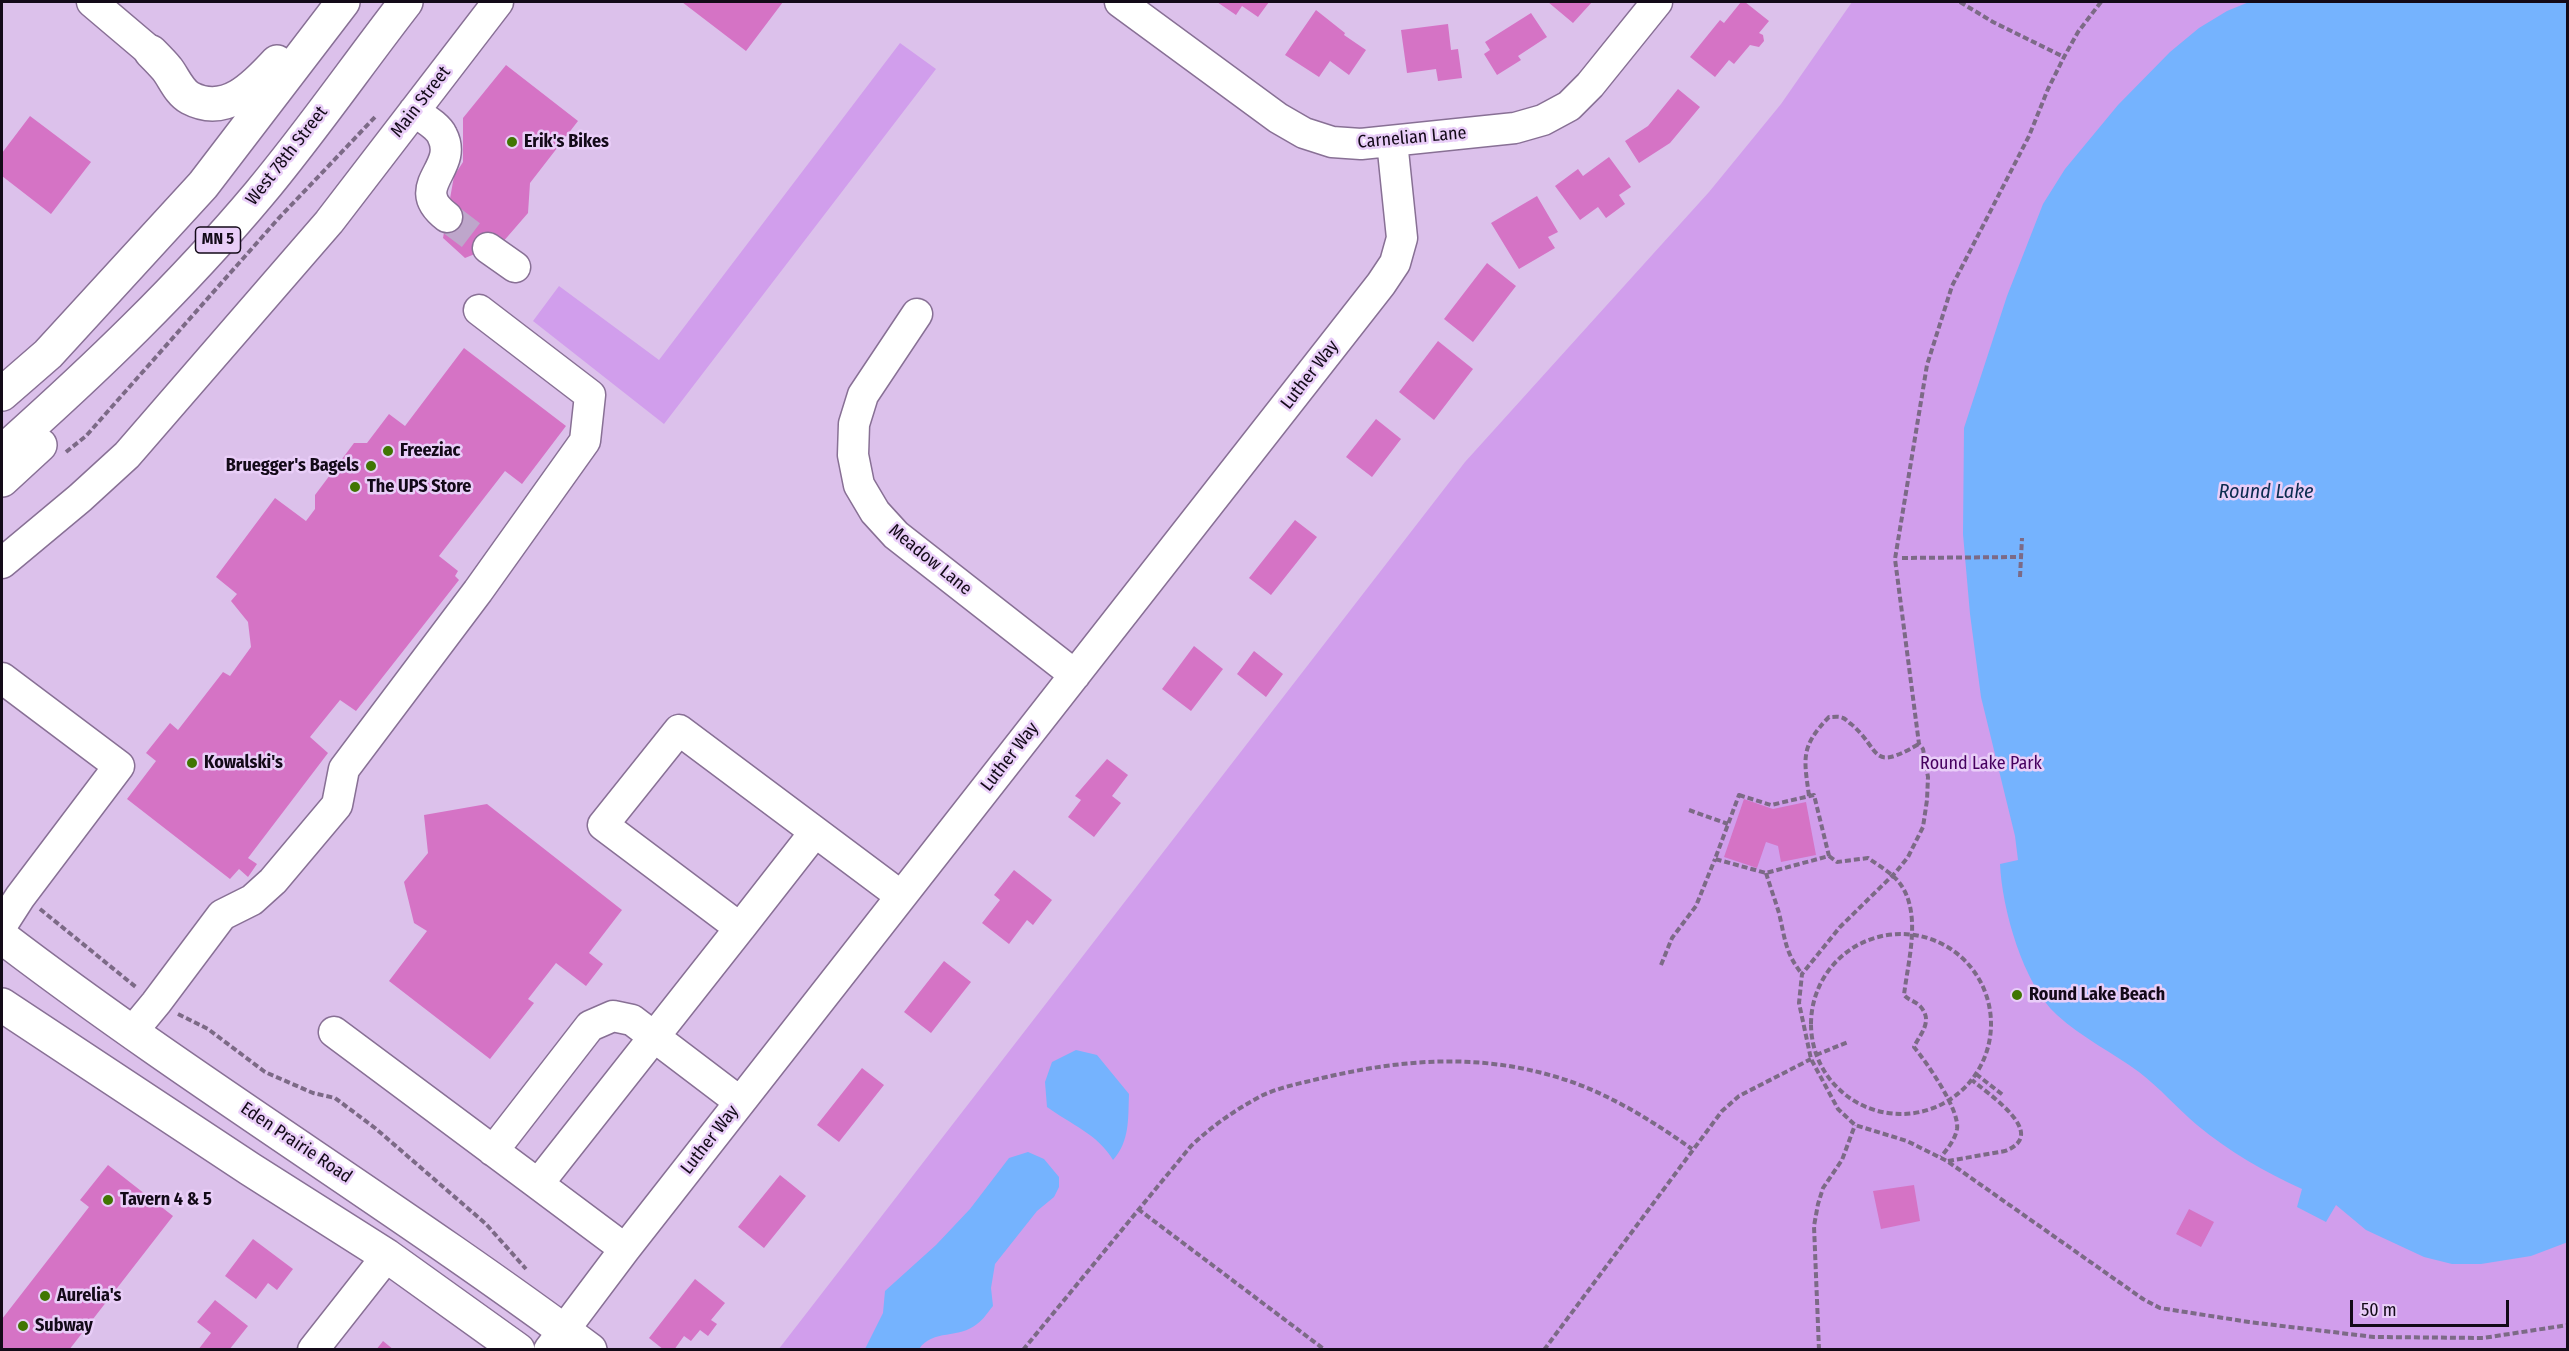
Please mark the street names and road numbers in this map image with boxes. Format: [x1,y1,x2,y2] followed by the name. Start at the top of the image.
[387,62,455,142] street label: Main Street
[242,102,332,210] street label: West 78th Street
[1357,122,1467,154] street label: Carnelian Lane
[196,227,240,253] road number: MN 5
[1276,336,1344,414] street label: Luther Way
[884,520,976,600] street label: Meadow Lane
[976,718,1044,796] street label: Luther Way
[236,1098,356,1188] street label: Eden Prairie Road
[676,1101,744,1179] street label: Luther Way

